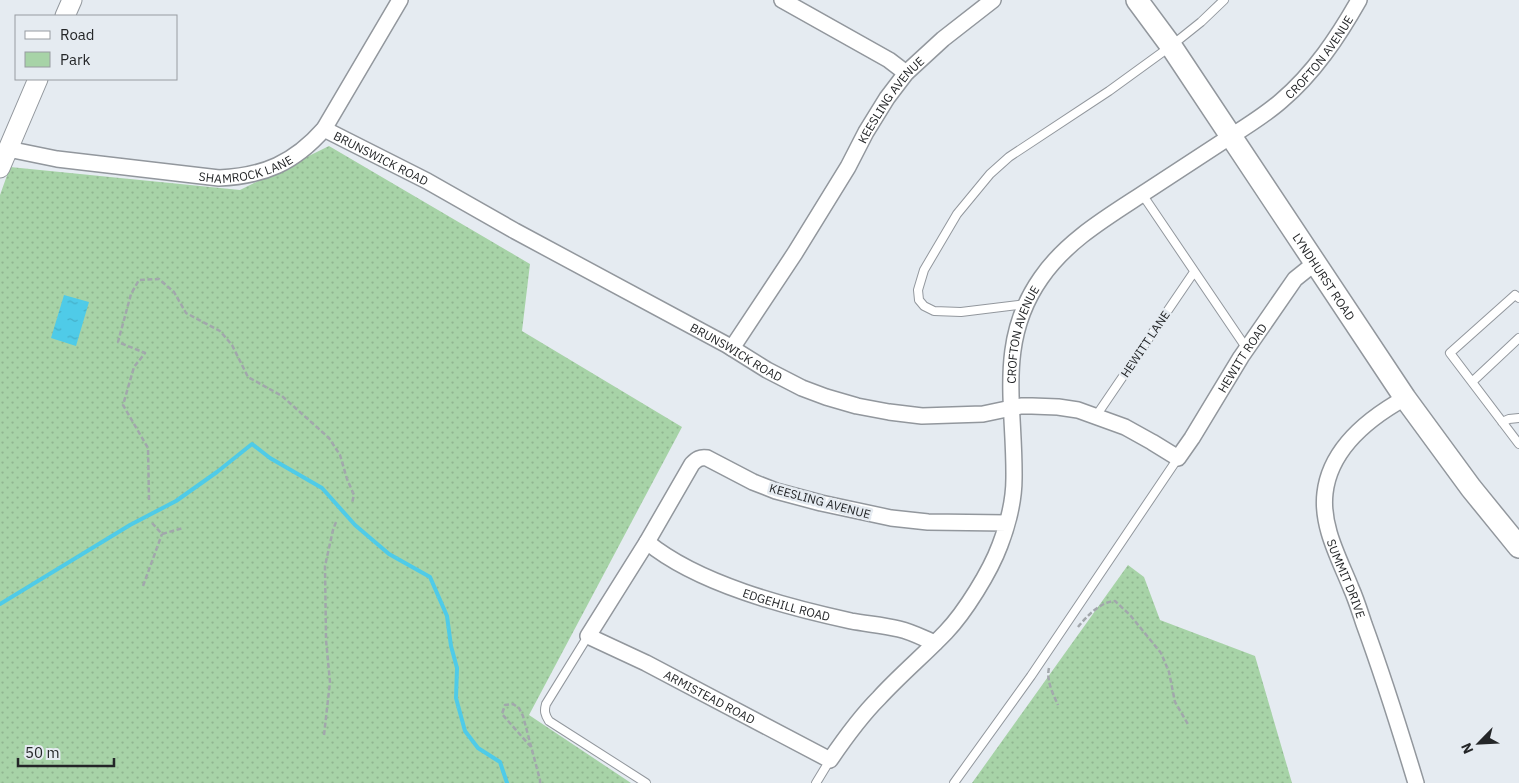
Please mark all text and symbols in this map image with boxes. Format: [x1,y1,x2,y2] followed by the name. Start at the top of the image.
[1282,12,1356,102] street label: CROFTON AVENUE
[15,15,178,80] legend
[60,25,95,44] text: Road
[60,50,90,69] text: Park
[854,53,927,146] street label: KEESLING AVENUE
[331,128,431,188] street label: BRUNSWICK ROAD
[198,151,295,186] street label: SHAMROCK LANE
[1290,230,1359,323] street label: LYNDHURST ROAD
[1003,283,1042,384] street label: CROFTON AVENUE
[1117,308,1173,380] street label: HEWITT LANE
[688,319,785,384] street label: BRUNSWICK ROAD
[1214,320,1270,395] street label: HEWITT ROAD
[768,480,872,522] street label: KEESLING AVENUE
[1324,537,1369,620] street label: SUMMIT DRIVE
[741,585,832,624] street label: EDGEHILL ROAD
[662,666,758,727] street label: ARMISTEAD ROAD
[1454,718,1504,768] north arrow
[18,736,114,768] scale bar
[1457,740,1477,757] text: N
[25,743,60,762] text: 50 m

